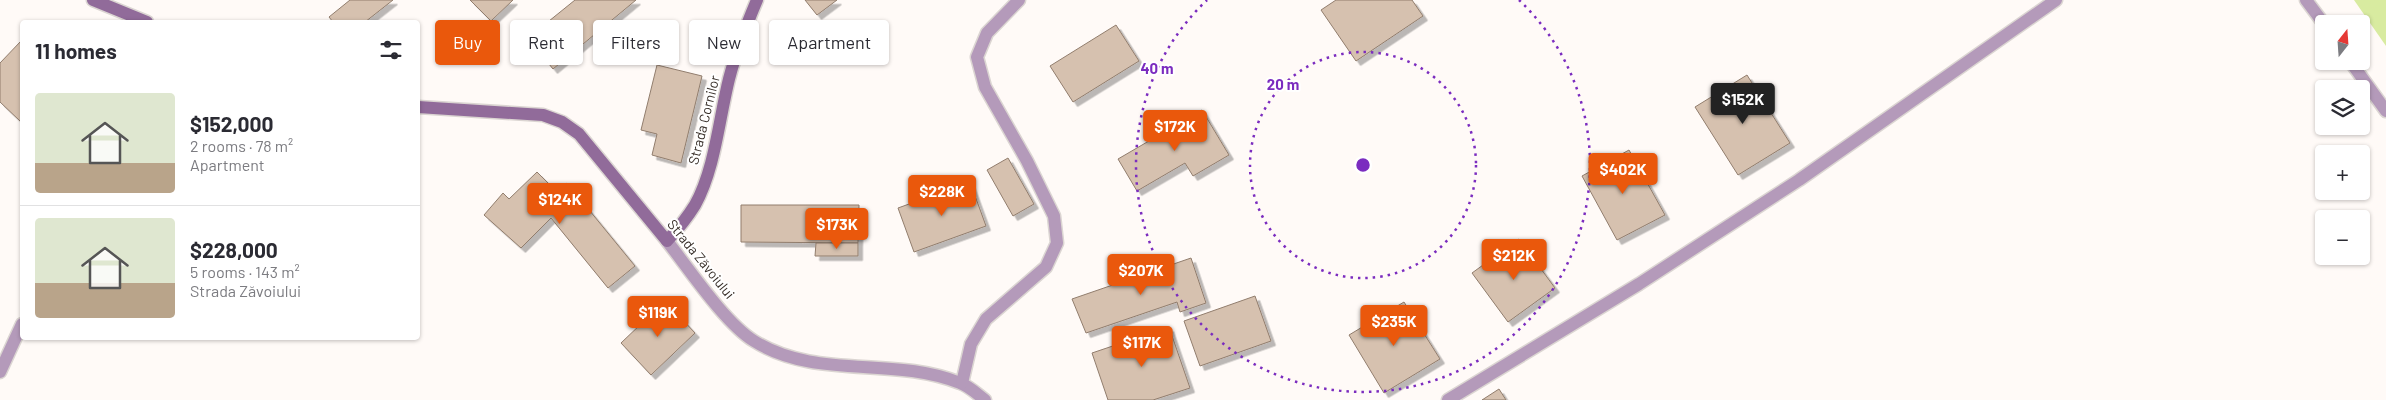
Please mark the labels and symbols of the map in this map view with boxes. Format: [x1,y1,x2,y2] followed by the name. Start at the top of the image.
[2315,15,2370,70] north arrow
[1140,59,1174,77] text: 40 m
[684,73,723,166] street label: Strada Cornilor
[1267,75,1299,93] text: 20 m
[1708,82,1778,125] pin: $152K
[1140,110,1210,152] pin: $172K
[1588,152,1658,195] pin: $402K
[1354,156,1372,174] centre of rings
[907,174,977,217] pin: $228K
[525,182,595,225] pin: $124K
[802,208,872,250] pin: $173K
[664,216,739,302] street label: Strada Zăvoiului
[1479,238,1549,281] pin: $212K
[1106,254,1176,296] pin: $207K
[623,296,693,338] pin: $119K
[1359,304,1429,347] pin: $235K
[1107,326,1177,368] pin: $117K

